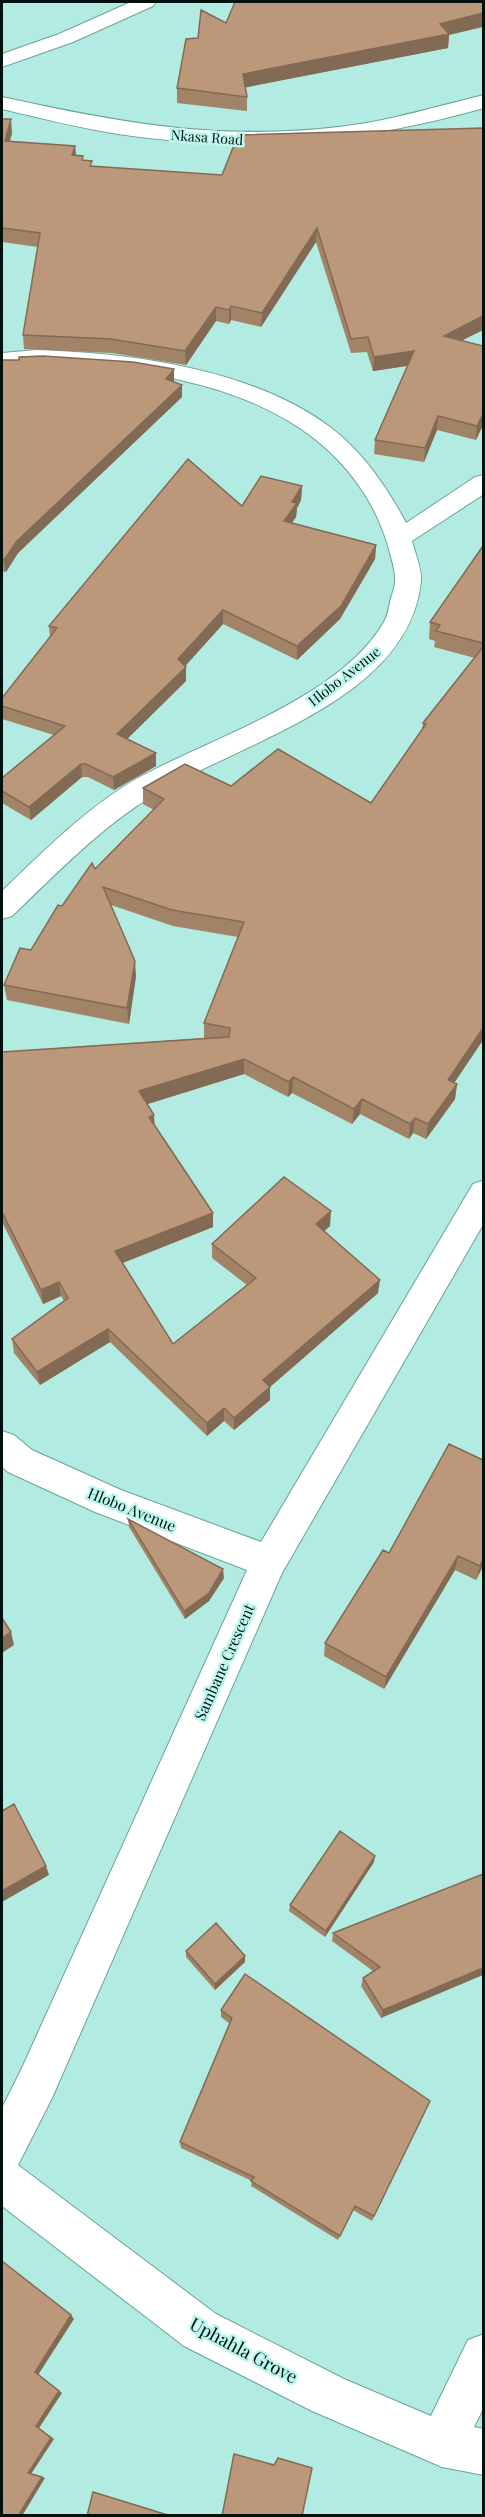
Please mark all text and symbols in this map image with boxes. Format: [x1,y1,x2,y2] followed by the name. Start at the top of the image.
[170,125,244,149] street label: Nkasa Road
[304,642,384,710] street label: Hlobo Avenue
[85,1482,179,1536] street label: Hlobo Avenue
[189,1600,259,1723] street label: Sambane Crescent
[186,2312,302,2388] street label: Uphahla Grove

